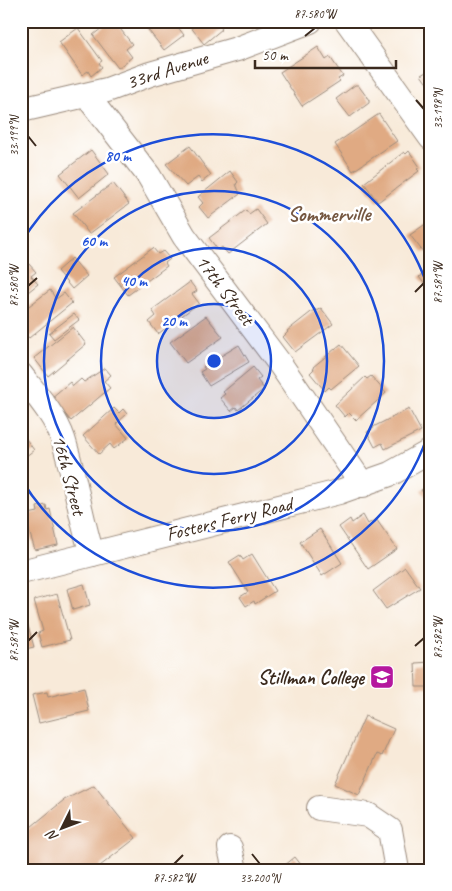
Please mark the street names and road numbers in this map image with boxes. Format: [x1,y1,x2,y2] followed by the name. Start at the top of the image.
[123,45,212,95] street label: 33rd Avenue
[190,250,261,332] street label: 17th Street
[46,432,92,520] street label: 16th Street
[163,490,298,547] street label: Fosters Ferry Road

